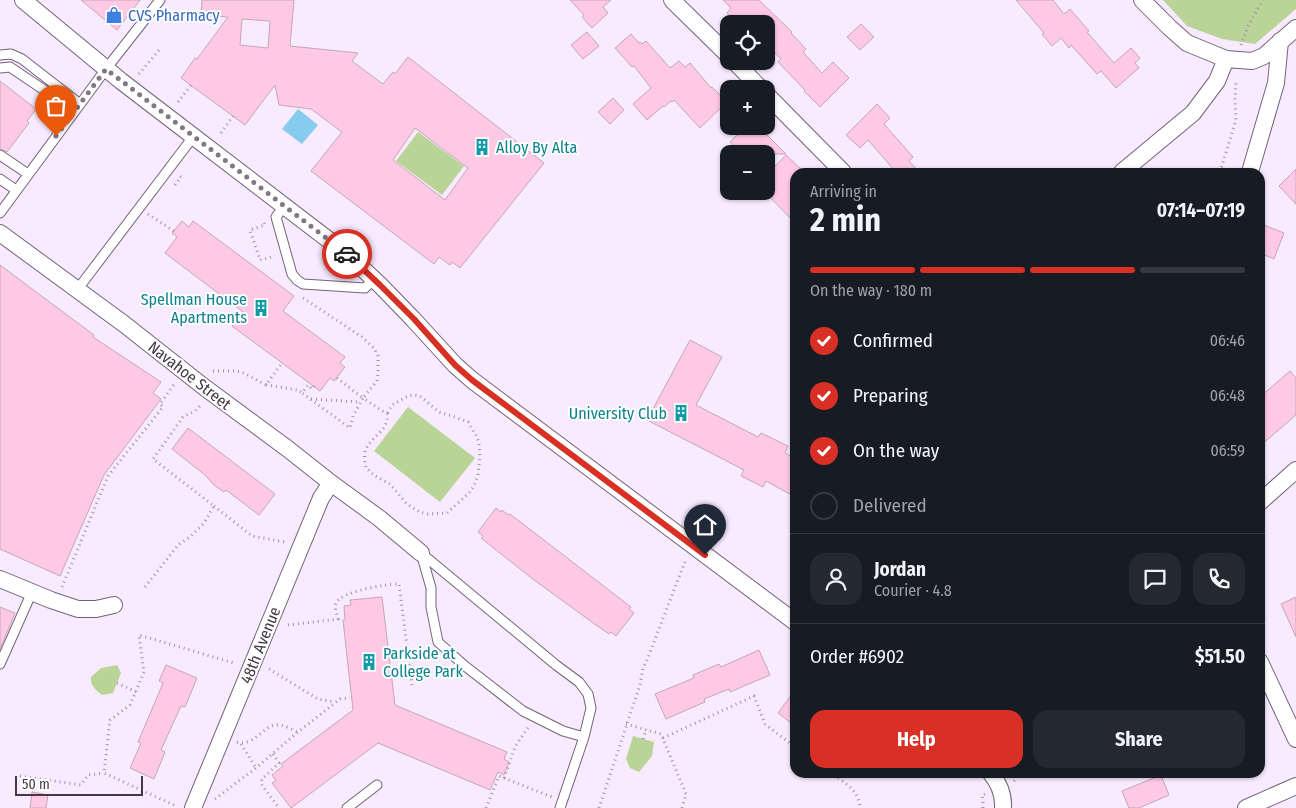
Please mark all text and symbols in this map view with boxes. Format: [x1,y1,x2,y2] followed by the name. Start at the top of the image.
[104,5,124,25] shop icon: CVS Pharmacy
[128,6,221,25] place label: CVS Pharmacy
[720,15,775,200] map controls
[720,15,775,70] button: locate
[720,80,775,135] button: +
[35,85,77,136] pin
[42,92,70,120] icon: bag
[472,137,492,157] building icon: Alloy By Alta
[496,138,577,157] place label: Alloy By Alta
[720,145,775,200] button: −
[810,182,877,201] text: Arriving in
[1157,199,1245,222] text: 07:14–07:19
[810,201,881,239] text: 2 min
[322,229,372,279] courier
[333,240,361,268] icon: car
[810,281,932,300] text: On the way · 180 m
[141,290,247,327] place label: Spellman House Apartments
[251,298,271,318] building icon: Spellman House Apartments
[810,327,838,355] icon: check
[853,329,933,352] text: Confirmed
[1210,331,1245,350] text: 06:46
[144,337,236,414] street label: Navahoe Street
[810,382,838,410] icon: check
[853,384,928,407] text: Preparing
[1210,386,1245,405] text: 06:48
[671,403,691,423] building icon: University Club
[569,404,667,423] place label: University Club
[810,437,838,465] icon: check
[853,439,939,462] text: On the way
[1210,441,1245,460] text: 06:59
[853,494,927,517] text: Delivered
[684,504,726,555] pin
[691,511,719,539] icon: home
[810,553,862,605] button: person
[1129,553,1181,605] button: chat
[1193,553,1245,605] button: phone
[874,558,926,581] text: Jordan
[874,581,952,600] text: Courier · 4.8
[236,604,285,686] street label: 48th Avenue
[383,644,463,681] place label: Parkside at College Park
[810,645,904,668] text: Order #6902
[1195,645,1245,668] text: $51.50
[359,652,379,672] building icon: Parkside at College Park
[810,710,1023,768] button: Help
[1033,710,1245,768] button: Share
[15,773,142,796] scale bar
[22,776,50,793] text: 50 m

